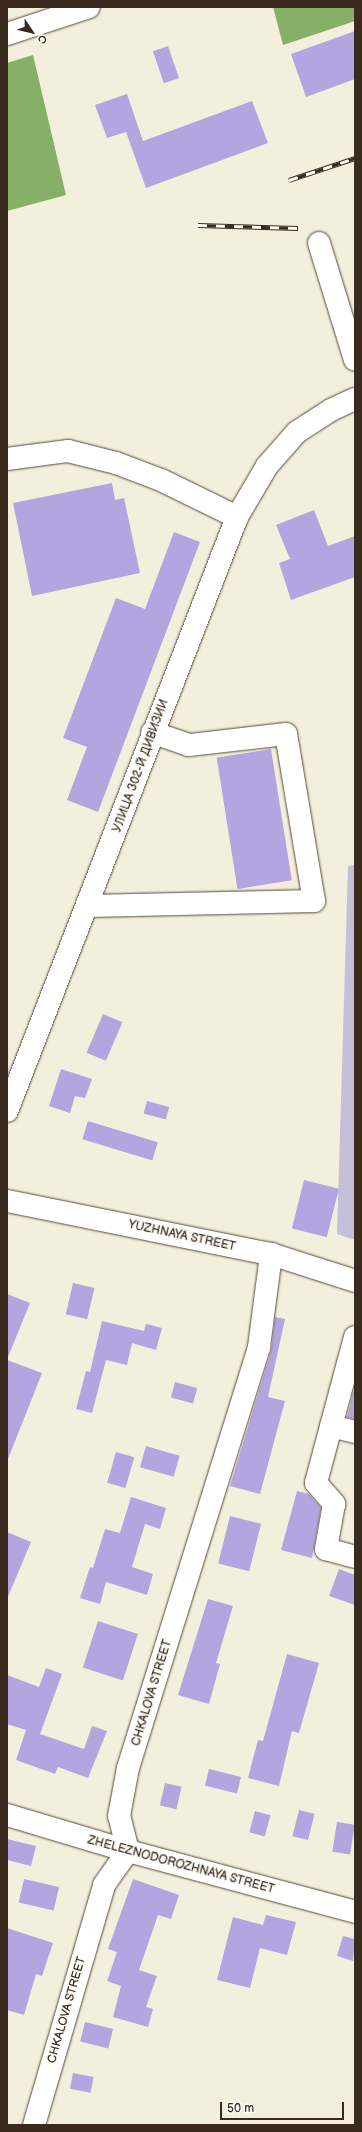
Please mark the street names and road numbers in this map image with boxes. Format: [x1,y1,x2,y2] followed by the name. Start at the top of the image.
[110,697,172,835] street label: УЛИЦА 302-Й ДИВИЗИИ
[127,1218,237,1254] street label: YUZHNAYA STREET
[129,1638,175,1748] street label: CHKALOVA STREET
[86,1833,276,1897] street label: ZHELEZNODOROZHNAYA STREET
[45,1955,89,2065] street label: CHKALOVA STREET

